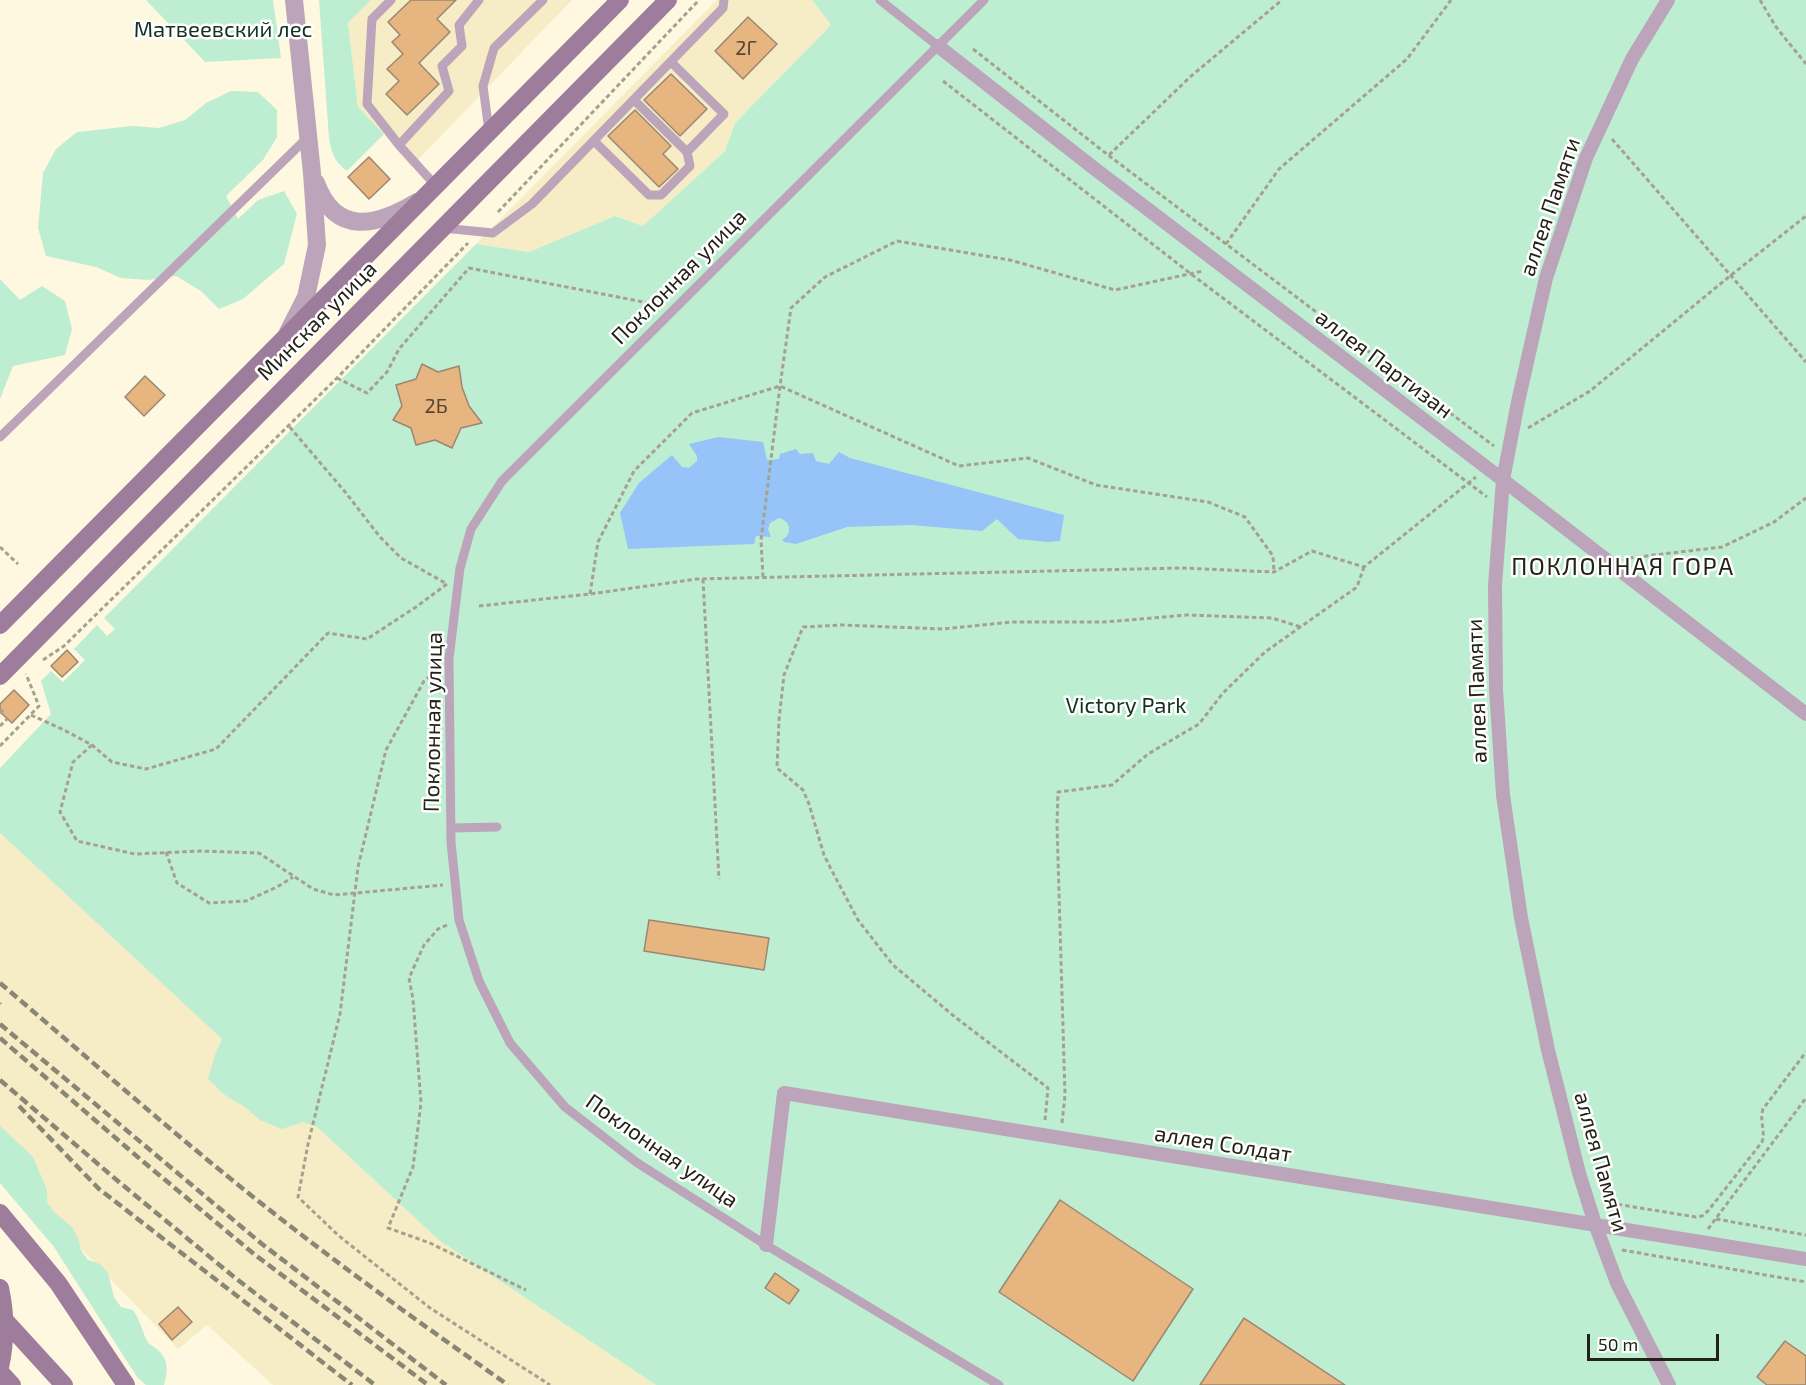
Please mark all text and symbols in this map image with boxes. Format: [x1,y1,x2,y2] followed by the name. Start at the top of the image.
[134,17,312,43] park label: Матвеевский лес
[735,36,757,60] house number: 2Г
[1514,134,1586,280] street label: аллея Памяти
[606,204,752,350] street label: Поклонная улица
[252,256,382,386] street label: Минская улица
[1310,304,1458,424] street label: аллея Партизан
[424,394,448,418] house number: 2Б
[1511,553,1735,581] district label: ПОКЛОННАЯ ГОРА
[1461,618,1493,764] street label: аллея Памяти
[418,632,448,812] street label: Поклонная улица
[1066,693,1186,719] park label: Victory Park
[581,1089,743,1213] street label: Поклонная улица
[1568,1089,1634,1235] street label: аллея Памяти
[1153,1120,1293,1168] street label: аллея Солдат
[1590,1322,1722,1360] scale bar
[1598,1333,1638,1355] text: 50 m

